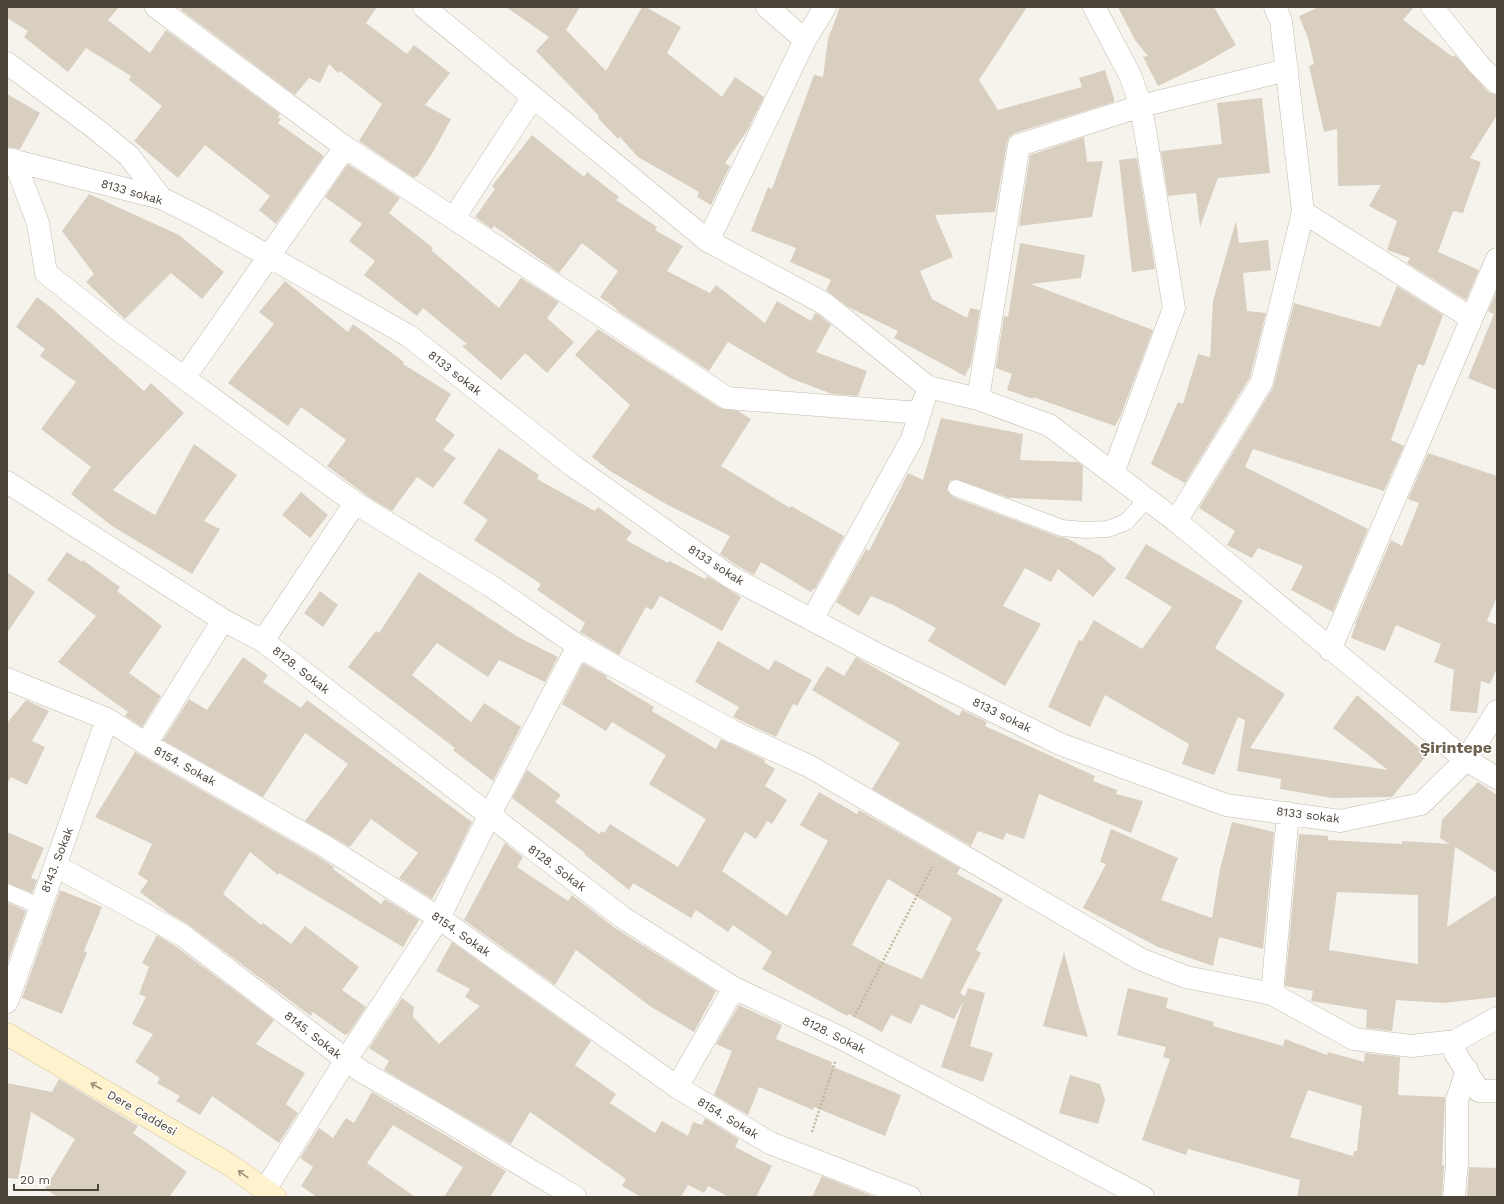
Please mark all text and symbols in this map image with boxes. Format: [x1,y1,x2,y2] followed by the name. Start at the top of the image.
[99,176,165,208] street label: 8133 sokak
[425,348,485,398] street label: 8133 sokak
[685,542,747,588] street label: 8133 sokak
[270,643,333,697] street label: 8128. Sokak
[970,695,1034,735] street label: 8133 sokak
[1420,738,1492,757] district label: Şirintepe
[152,743,219,789] street label: 8154. Sokak
[1275,804,1341,826] street label: 8133 sokak
[38,825,76,895] street label: 8143. Sokak
[525,842,589,894] street label: 8128. Sokak
[429,909,493,960] street label: 8154. Sokak
[282,1008,345,1062] street label: 8145. Sokak
[800,1014,868,1056] street label: 8128. Sokak
[90,1082,102,1090] one-way arrow
[105,1087,179,1139] street label: Dere Caddesi
[695,1094,761,1142] street label: 8154. Sokak
[14,1166,98,1192] scale bar
[238,1170,249,1178] one-way arrow
[20,1173,50,1187] text: 20 m

